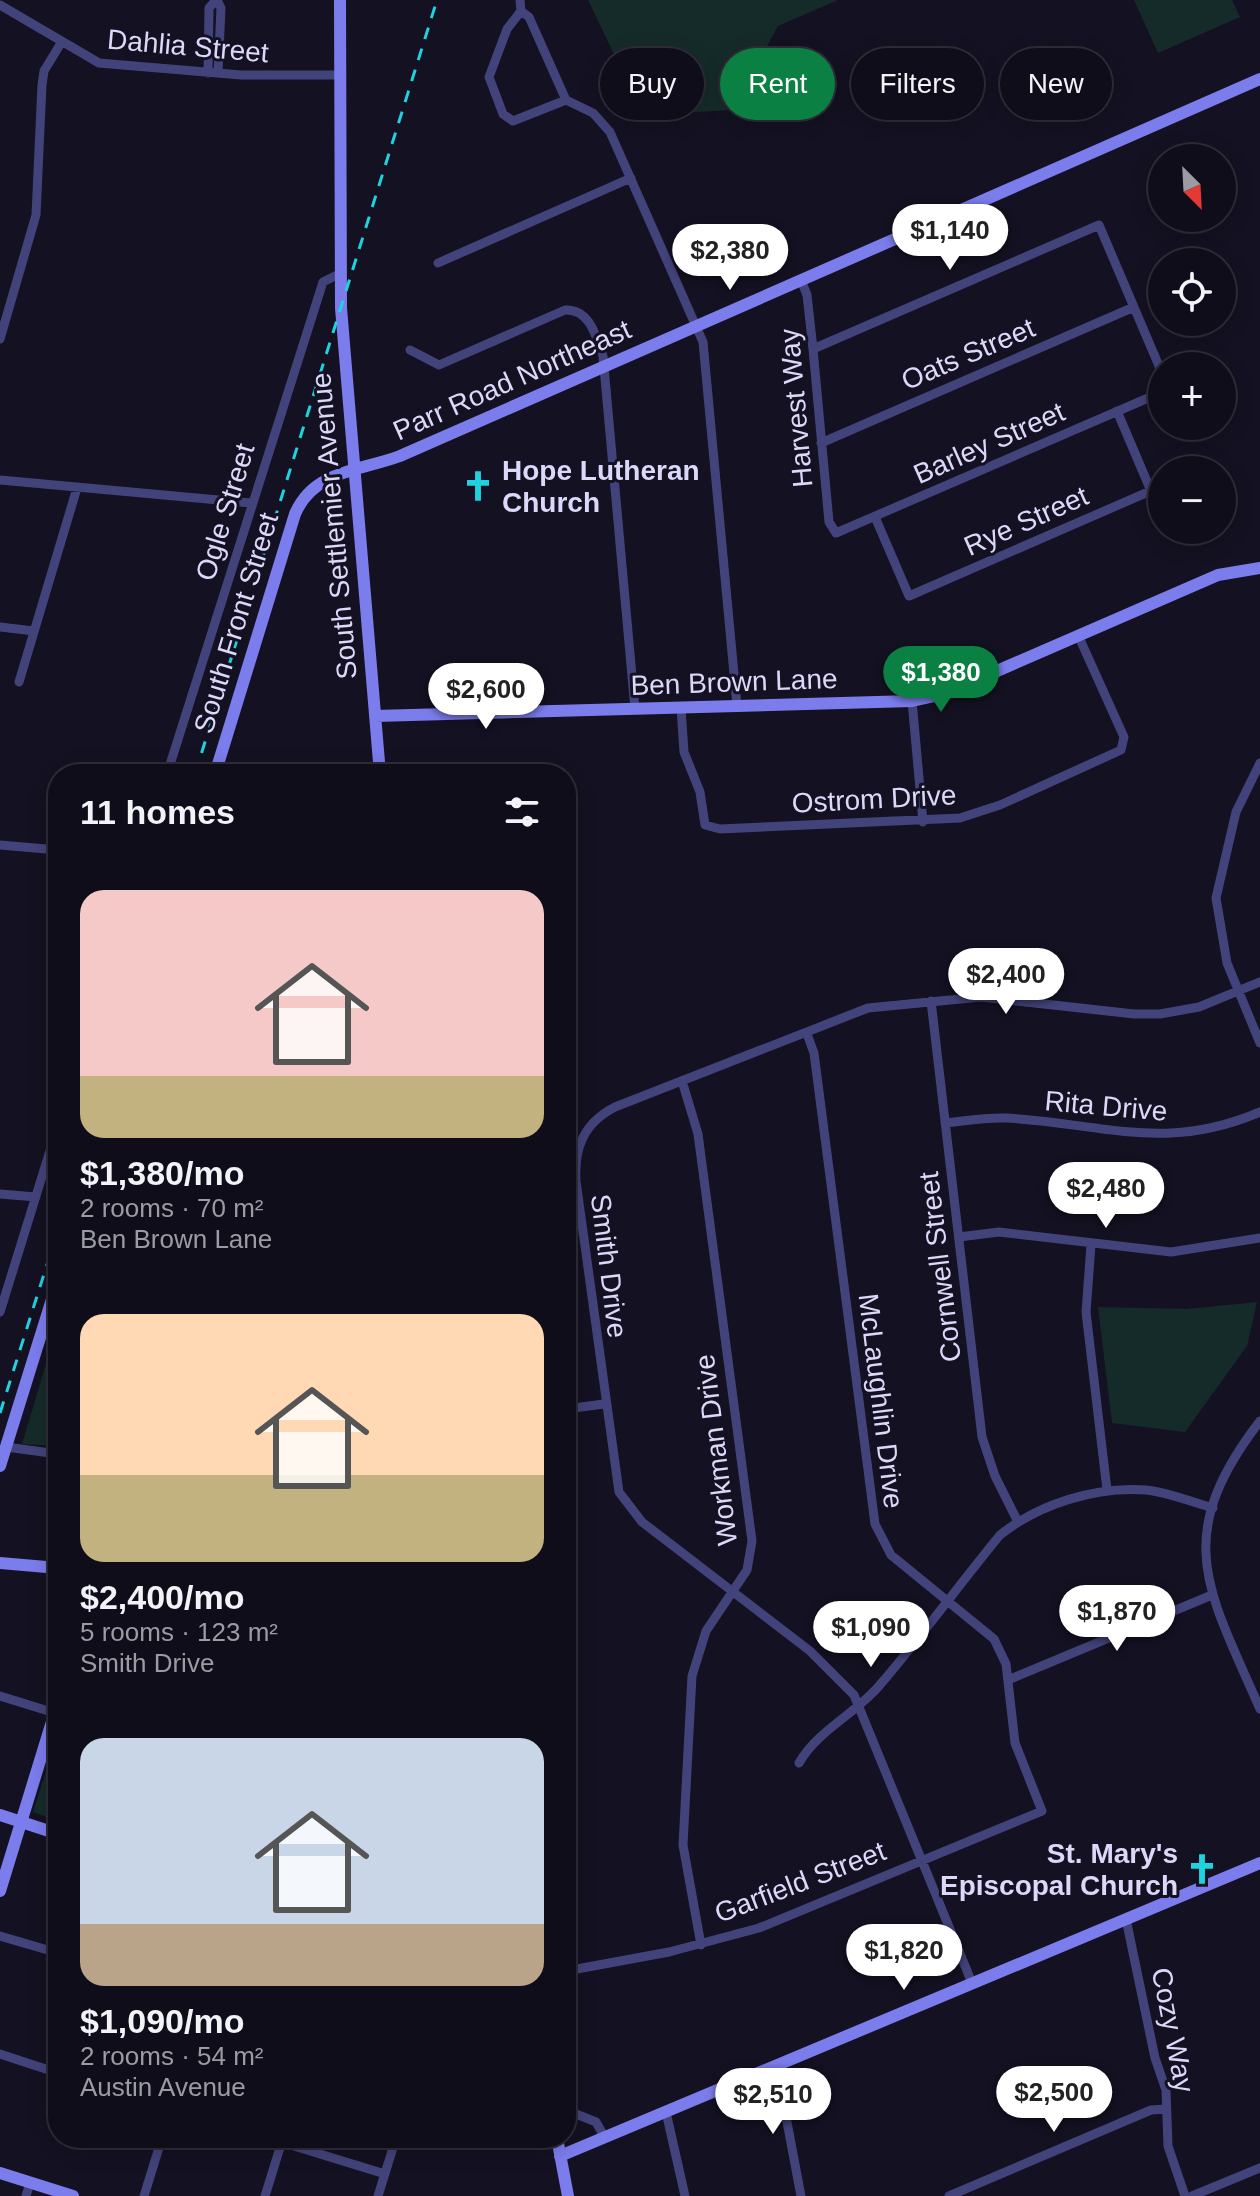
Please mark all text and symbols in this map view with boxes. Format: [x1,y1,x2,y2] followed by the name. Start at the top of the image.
[106,24,270,69] street label: Dahlia Street
[600,48,704,120] chip: Buy
[720,48,835,120] chip: Rent
[851,48,984,120] chip: Filters
[1000,48,1112,120] chip: New
[1148,144,1236,232] north arrow
[1148,144,1236,544] map controls
[885,204,1015,272] pin: $1,140
[910,215,990,245] text: $1,140
[665,224,795,292] pin: $2,380
[690,235,770,265] text: $2,380
[1148,248,1236,336] button: locate
[897,312,1039,396] street label: Oats Street
[388,314,636,446] street label: Parr Road Northeast
[774,327,818,489] street label: Harvest Way
[1148,352,1236,440] button: +
[305,371,363,681] street label: South Settlemier Avenue
[909,396,1069,490] street label: Barley Street
[189,440,261,584] street label: Ogle Street
[502,455,700,518] place label: Hope Lutheran Church
[1148,456,1236,544] button: −
[461,469,495,503] church icon: Hope Lutheran Church
[959,480,1093,562] street label: Rye Street
[188,509,284,737] street label: South Front Street
[876,646,1006,714] pin: $1,380
[901,657,981,687] text: $1,380
[421,663,551,731] pin: $2,600
[630,663,838,701] street label: Ben Brown Lane
[446,674,526,704] text: $2,600
[791,779,957,819] street label: Ostrom Drive
[500,790,544,834] icon: filters
[80,793,235,831] text: 11 homes
[240,942,384,1086] icon: home
[941,948,1071,1016] pin: $2,400
[966,959,1046,989] text: $2,400
[1043,1085,1169,1127] street label: Rita Drive
[80,1154,244,1192] text: $1,380/mo
[1041,1162,1171,1230] pin: $2,480
[913,1170,967,1364] street label: Cornwell Street
[1066,1173,1146,1203] text: $2,480
[585,1192,633,1340] street label: Smith Drive
[80,1193,264,1223] text: 2 rooms · 70 m²
[80,1224,272,1254] text: Ben Brown Lane
[852,1292,910,1510] street label: McLaughlin Drive
[689,1353,743,1547] street label: Workman Drive
[240,1366,384,1510] icon: home
[80,1578,244,1616] text: $2,400/mo
[1052,1585,1182,1653] pin: $1,870
[1077,1596,1157,1626] text: $1,870
[806,1601,936,1669] pin: $1,090
[831,1612,911,1642] text: $1,090
[80,1617,278,1647] text: 5 rooms · 123 m²
[80,1648,214,1678] text: Smith Drive
[240,1790,384,1934] icon: home
[710,1835,890,1929] street label: Garfield Street
[940,1838,1178,1901] place label: St. Mary's Episcopal Church
[1185,1852,1219,1886] church icon: St. Mary's Episcopal Church
[839,1924,969,1992] pin: $1,820
[864,1935,944,1965] text: $1,820
[1146,1965,1200,2095] street label: Cozy Way
[80,2002,244,2040] text: $1,090/mo
[80,2041,264,2071] text: 2 rooms · 54 m²
[989,2066,1119,2134] pin: $2,500
[708,2068,838,2136] pin: $2,510
[80,2072,246,2102] text: Austin Avenue
[1014,2077,1094,2107] text: $2,500
[733,2079,813,2109] text: $2,510

